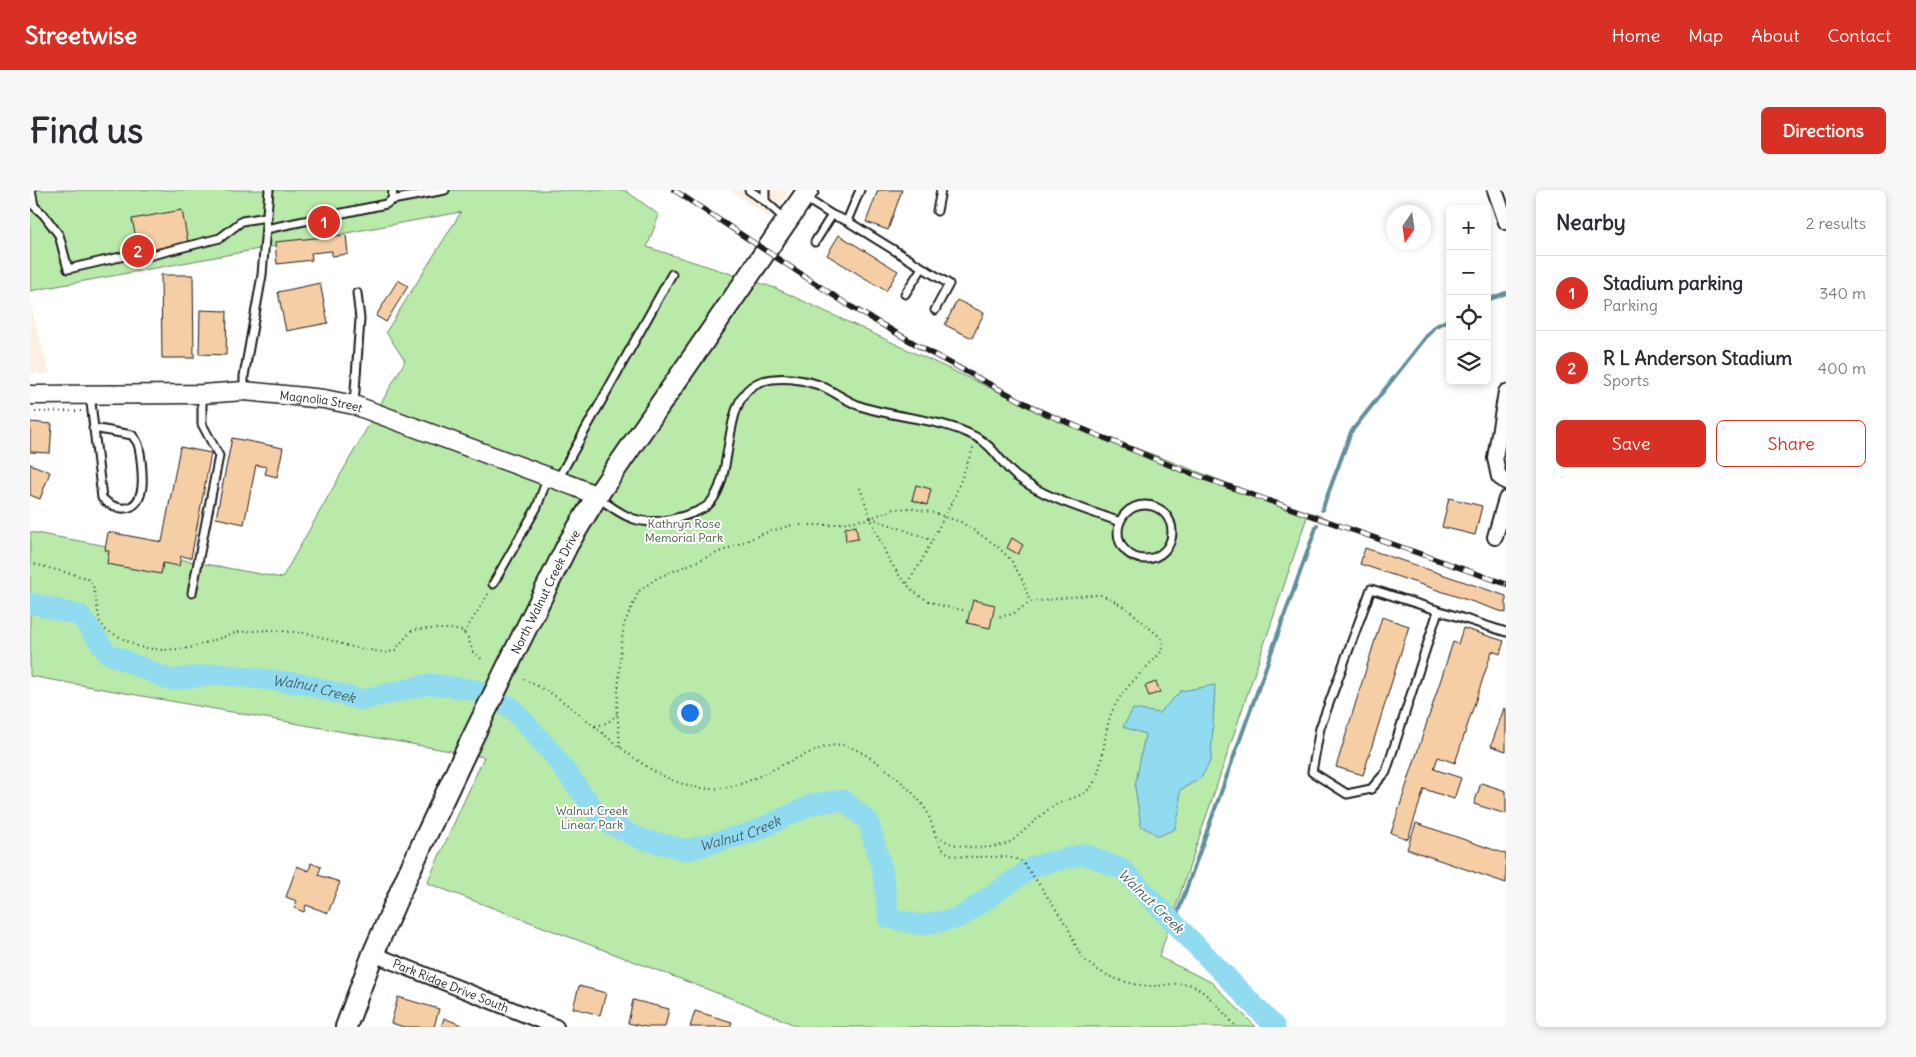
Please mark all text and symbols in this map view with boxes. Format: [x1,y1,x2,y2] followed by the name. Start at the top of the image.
[25,20,137,50] text: Streetwise
[1612,24,1660,47] text: Home
[1688,24,1723,47] text: Map
[1751,24,1799,47] text: About
[1827,24,1891,47] text: Contact
[1761,107,1886,154] button: Directions
[30,108,143,152] text: Find us
[308,203,340,241] pin: 1
[1386,205,1431,250] north arrow
[1446,205,1491,385] map controls
[1446,205,1491,250] button: +
[1556,209,1626,236] text: Nearby
[1806,213,1866,233] text: 2 results
[122,232,154,270] pin: 2
[1446,250,1491,295] button: −
[1603,271,1743,295] text: Stadium parking
[1569,283,1575,303] text: 1
[1819,283,1866,303] text: 340 m
[1446,295,1491,340] button: locate
[1603,295,1658,315] text: Parking
[1446,340,1491,385] button: layers
[1603,346,1792,370] text: R L Anderson Stadium
[1568,358,1576,378] text: 2
[1818,358,1866,378] text: 400 m
[1603,370,1649,390] text: Sports
[279,387,365,415] street label: Magnolia Street
[1556,420,1706,467] button: Save
[1716,420,1866,467] button: Share
[645,516,723,545] park label: Kathryn Rose Memorial Park
[507,527,583,656] street label: North Walnut Creek Drive
[272,671,358,707] water label: Walnut Creek
[677,700,703,726] your location
[556,803,628,832] park label: Walnut Creek Linear Park
[697,811,784,855] water label: Walnut Creek
[1114,865,1188,937] water label: Walnut Creek
[391,955,511,1015] street label: Park Ridge Drive South

